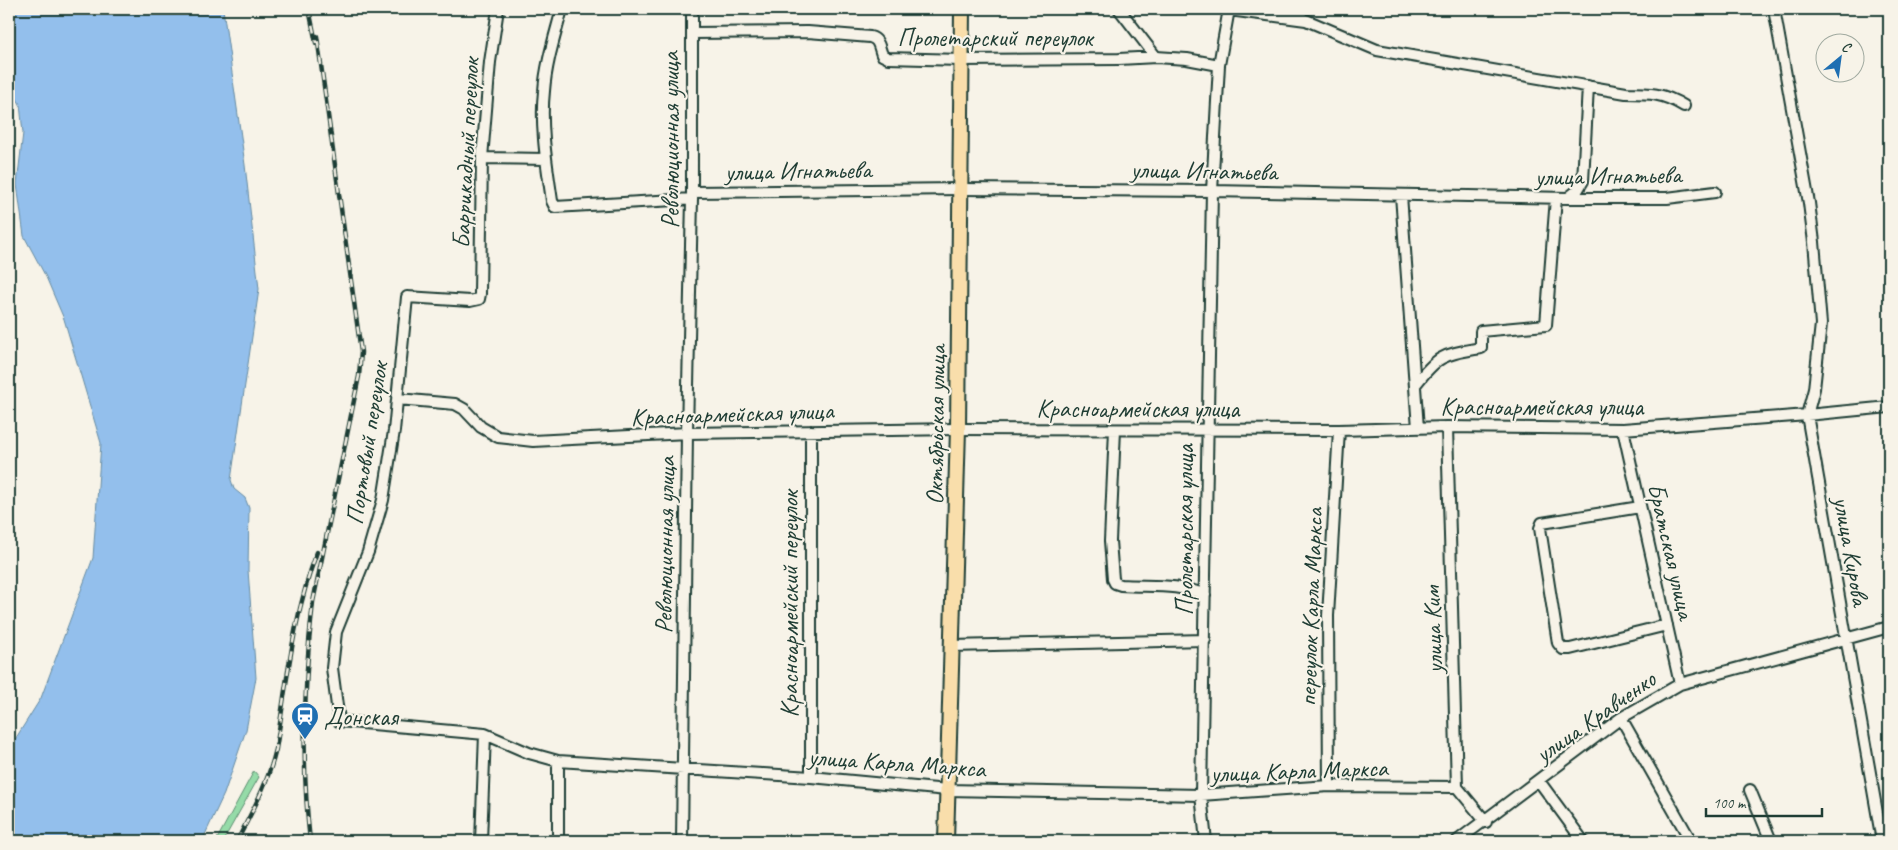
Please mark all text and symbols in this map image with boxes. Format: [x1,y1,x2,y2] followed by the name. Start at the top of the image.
[897,22,1095,54] street label: Пролетарский переулок
[1816,32,1866,82] north arrow
[1839,38,1855,57] text: С
[655,49,687,228] street label: Революционная улица
[445,54,487,249] street label: Баррикадный переулок
[722,154,874,188] street label: улица Игнатьева
[1128,154,1280,188] street label: улица Игнатьева
[1532,159,1684,193] street label: улица Игнатьева
[919,342,953,505] street label: Октябрьская улица
[338,357,396,527] street label: Портовый переулок
[1441,391,1645,423] street label: Красноармейская улица
[1037,393,1241,425] street label: Красноармейская улица
[630,394,836,434] street label: Красноармейская улица
[1169,443,1201,615] street label: Пролетарская улица
[647,454,683,634] street label: Революционная улица
[1640,480,1703,625] street label: Братская улица
[774,488,806,717] street label: Красноармейский переулок
[1825,492,1877,611] street label: улица Кирова
[1292,505,1331,707] street label: переулок Карла Маркса
[1415,584,1451,676] street label: улица Ким
[1527,663,1663,771] street label: улица Кравченко
[290,701,320,740] station icon: Донская
[324,701,400,733] place label: Донская
[805,741,989,785] street label: улица Карла Маркса
[1208,752,1390,790] street label: улица Карла Маркса
[1706,785,1822,817] scale bar
[1713,794,1747,813] text: 100 m

